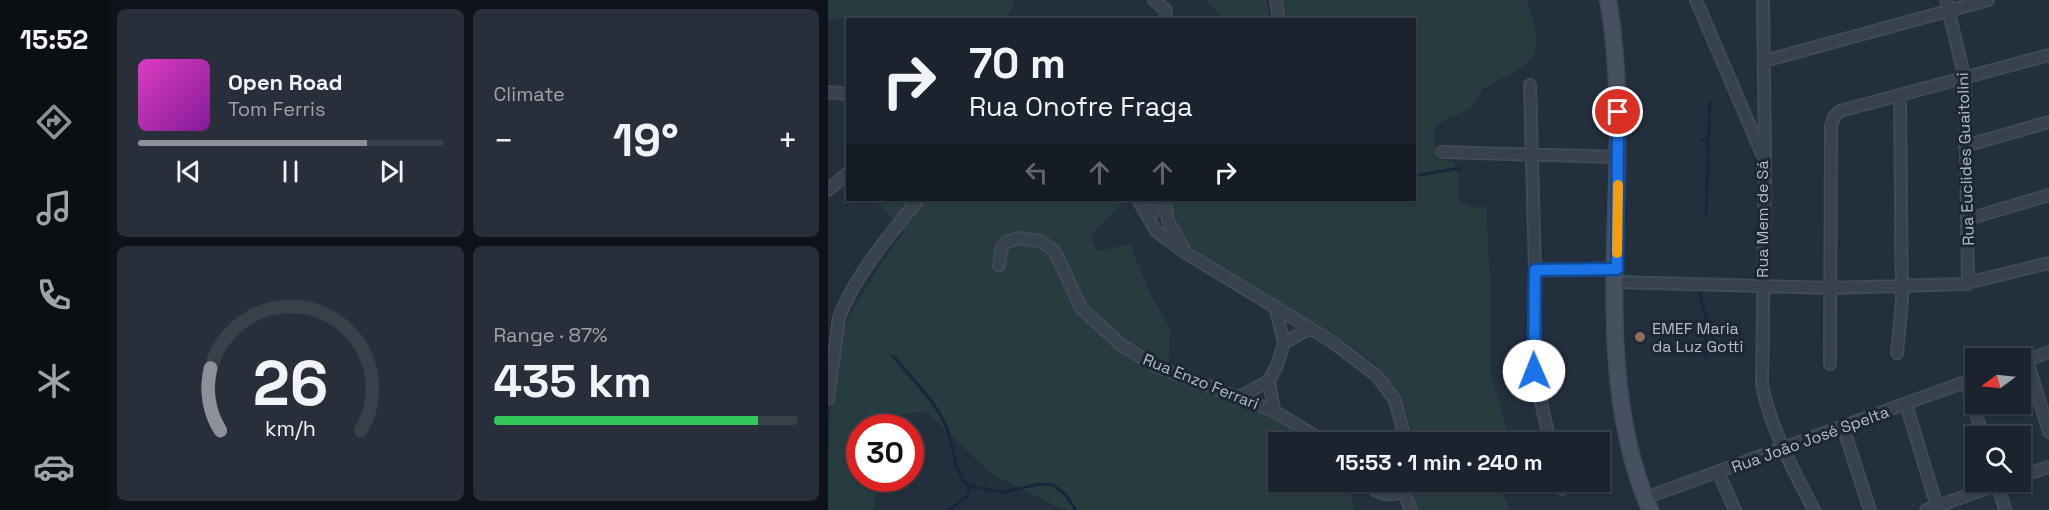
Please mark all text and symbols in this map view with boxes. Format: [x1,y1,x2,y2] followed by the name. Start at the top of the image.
[20,22,88,57] text: 15:52
[969,37,1066,90] text: 70 m
[870,42,948,120] icon: right
[228,68,343,96] text: Open Road
[1952,72,1979,246] street label: Rua Euclides Guaitolini
[494,81,565,107] text: Climate
[1592,86,1643,137] pin
[969,89,1193,124] text: Rua Onofre Fraga
[1601,95,1634,128] icon: arrive
[228,96,326,122] text: Tom Ferris
[33,101,75,143] icon: directions
[613,112,679,169] text: 19°
[494,120,514,162] text: −
[778,120,798,162] text: +
[172,155,205,188] icon: previous
[274,155,307,188] icon: pause
[375,155,408,188] icon: next
[1020,156,1053,189] icon: left
[1083,156,1116,189] icon: ahead
[1146,156,1179,189] icon: ahead
[1209,156,1242,189] icon: right
[1752,160,1773,278] street label: Rua Mem de Sá
[33,187,75,229] icon: music
[33,274,75,316] icon: phone
[1652,318,1743,357] place label: EMEF Maria da Luz Gotti
[494,322,608,348] text: Range · 87%
[1633,330,1647,344] marker: EMEF Maria da Luz Gotti
[1502,339,1566,403] position arrow
[252,344,328,423] text: 26
[1965,348,2031,414] north arrow
[1965,348,2031,492] map controls
[1140,349,1262,414] street label: Rua Enzo Ferrari
[494,353,652,410] text: 435 km
[33,360,75,402] icon: climate
[1729,401,1892,478] street label: Rua João José Spelta
[846,414,924,492] speed limit sign: 30
[265,415,316,442] text: km/h
[1965,426,2031,492] button: search
[33,446,75,488] icon: car
[1335,448,1543,476] text: 15:53 · 1 min · 240 m

